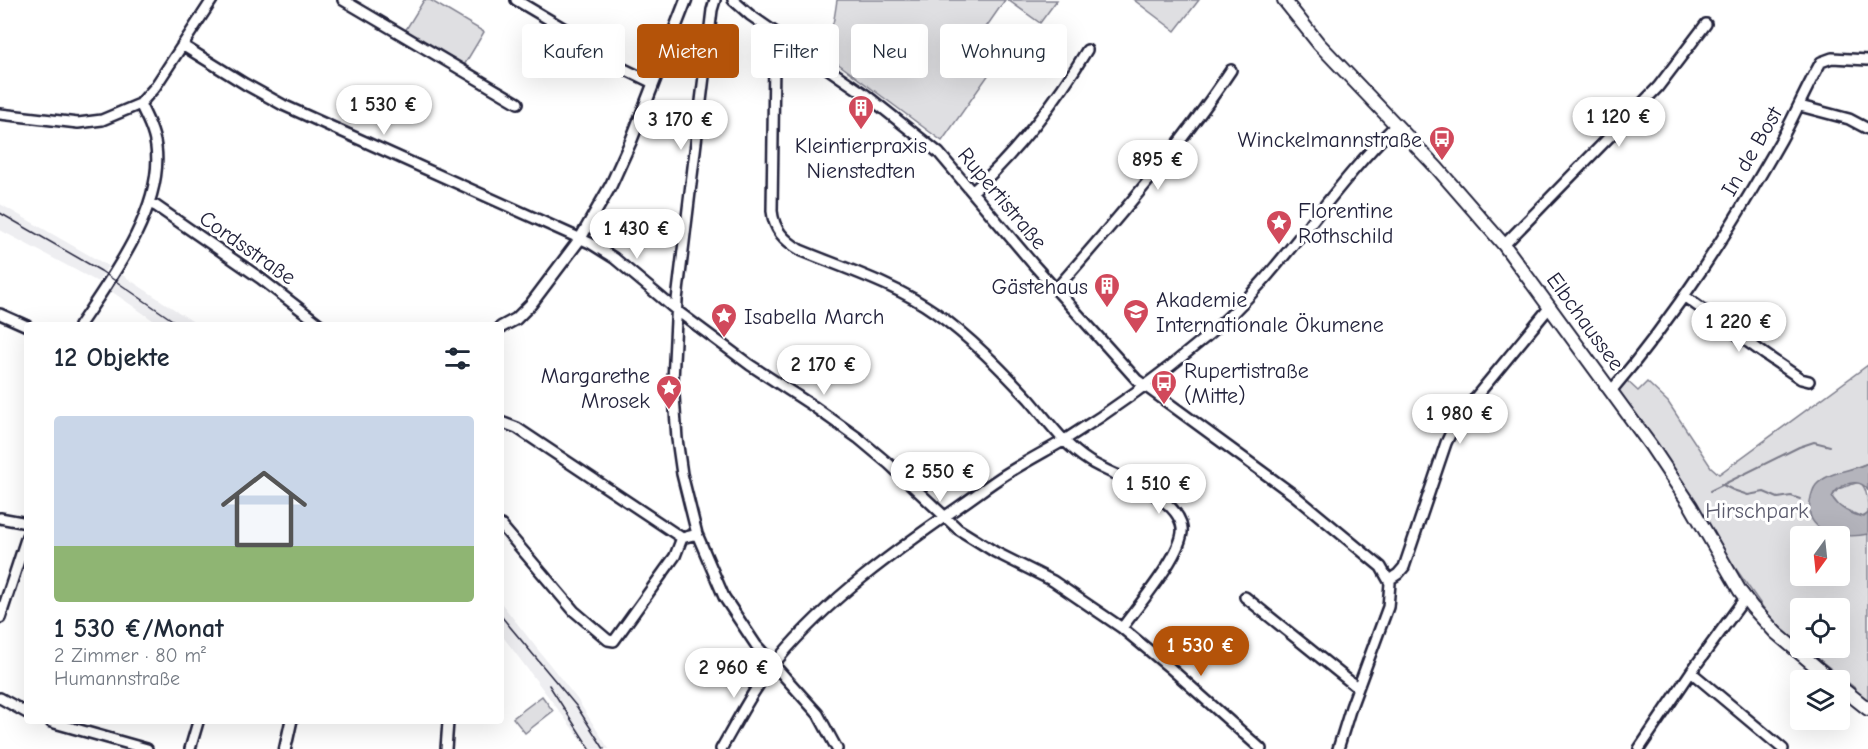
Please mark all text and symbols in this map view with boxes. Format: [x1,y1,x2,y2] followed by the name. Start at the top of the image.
[522,24,625,78] chip: Kaufen
[637,24,739,78] chip: Mieten
[751,24,839,78] chip: Filter
[851,24,928,78] chip: Neu
[940,24,1067,78] chip: Wohnung
[329,85,439,136] pin: 1 530 €
[350,93,418,116] text: 1 530 €
[846,93,876,131] building icon: Kleintierpraxis Nienstedten
[1564,97,1674,148] pin: 1 120 €
[626,100,736,151] pin: 3 170 €
[1716,102,1788,201] street label: In de Bost
[1586,105,1652,128] text: 1 120 €
[648,108,714,131] text: 3 170 €
[1427,124,1457,162] bus stop icon: Winckelmannstraße
[1238,127,1422,153] place label: Winckelmannstraße
[795,133,927,184] place label: Kleintierpraxis Nienstedten
[1116,140,1200,191] pin: 895 €
[952,142,1052,255] street label: Rupertistraße
[1132,148,1184,171] text: 895 €
[1298,198,1393,249] place label: Florentine Rothschild
[194,205,301,291] street label: Cordsstraße
[1264,208,1294,246] place icon: Florentine Rothschild
[582,209,692,260] pin: 1 430 €
[604,217,670,240] text: 1 430 €
[1541,267,1630,376] street label: Elbchaussee
[1092,271,1122,309] building icon: Gästehaus
[992,274,1088,300] place label: Gästehaus
[1156,287,1384,338] place label: Akademie Internationale Ökumene
[1121,297,1151,335] school or university icon: Akademie Internationale Ökumene
[709,301,739,339] place icon: Isabella March
[1684,302,1794,353] pin: 1 220 €
[744,304,884,330] place label: Isabella March
[1705,310,1773,333] text: 1 220 €
[441,342,474,375] icon: filters
[54,343,170,373] text: 12 Objekte
[769,345,879,396] pin: 2 170 €
[791,353,857,376] text: 2 170 €
[1184,358,1309,409] place label: Rupertistraße (Mitte)
[541,363,650,414] place label: Margarethe Mrosek
[1149,368,1179,406] bus stop icon: Rupertistraße (Mitte)
[654,373,684,411] place icon: Margarethe Mrosek
[1405,394,1515,445] pin: 1 980 €
[1426,402,1494,425] text: 1 980 €
[885,452,995,503] pin: 2 550 €
[210,455,318,563] icon: home
[905,460,975,483] text: 2 550 €
[1104,464,1214,515] pin: 1 510 €
[1126,472,1192,495] text: 1 510 €
[1705,498,1809,524] park label: Hirschpark
[1790,526,1850,586] north arrow
[1790,526,1850,730] map controls
[1790,598,1850,658] button: locate
[54,614,224,644] text: 1 530 €/Monat
[1146,626,1256,677] pin: 1 530 €
[1167,634,1235,657] text: 1 530 €
[54,644,206,667] text: 2 Zimmer · 80 m²
[679,648,789,699] pin: 2 960 €
[699,656,769,679] text: 2 960 €
[54,667,180,690] text: Humannstraße
[1790,670,1850,730] button: layers

